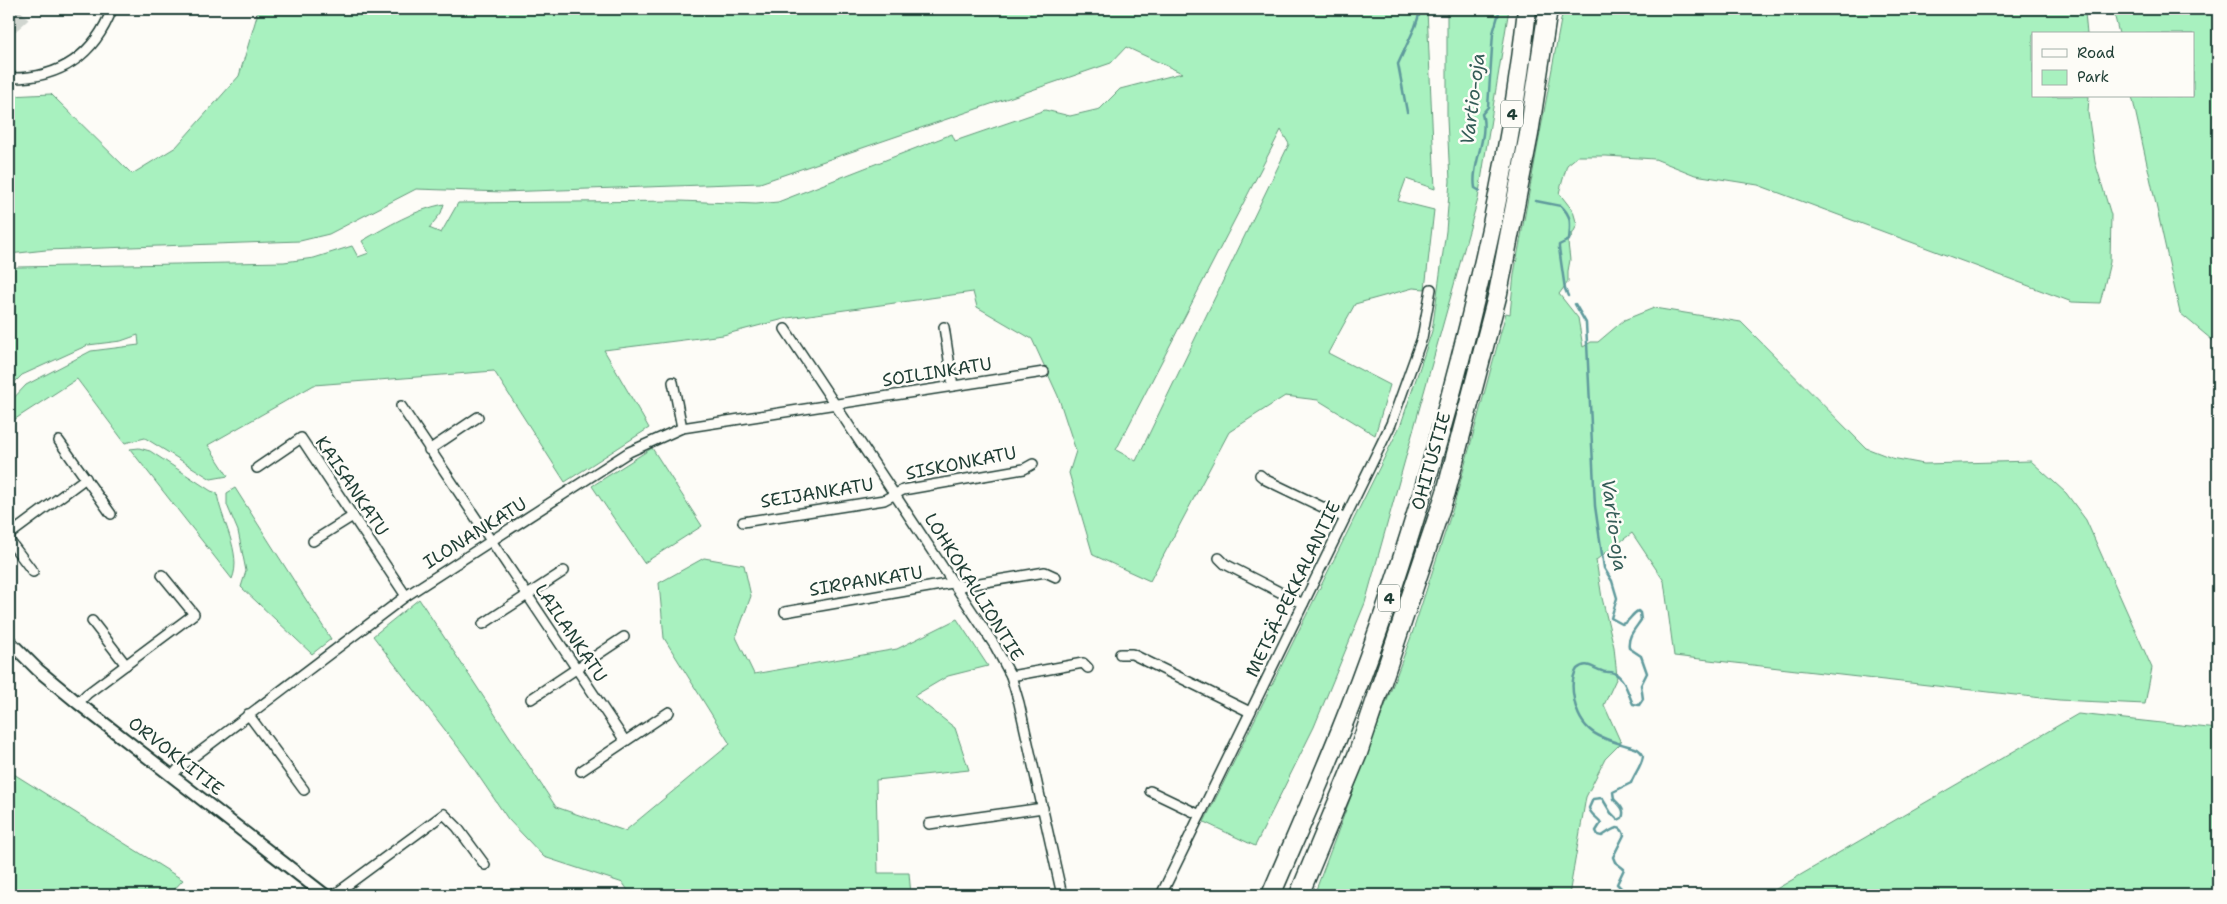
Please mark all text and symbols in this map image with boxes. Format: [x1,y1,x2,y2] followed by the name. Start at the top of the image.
[2032,32,2194,98] legend
[2077,43,2115,63] text: Road
[1454,52,1491,147] water label: Vartio-oja
[2077,67,2109,87] text: Park
[1501,100,1523,128] road number: 4
[880,351,994,393] street label: SOILINKATU
[1406,409,1456,513] street label: OHITUSTIE
[310,431,394,541] street label: KAISANKATU
[903,440,1019,486] street label: SISKONKATU
[759,472,875,514] street label: SEIJANKATU
[1596,477,1633,573] water label: Vartio-oja
[419,492,531,574] street label: ILONANKATU
[1240,497,1346,681] street label: METSÄ-PEKKALANTIE
[919,509,1029,665] street label: LOHKOKALLIONTIE
[808,560,924,602] street label: SIRPANKATU
[529,579,613,687] street label: LAILANKATU
[1378,584,1400,612] road number: 4
[123,711,229,801] street label: ORVOKKITIE

